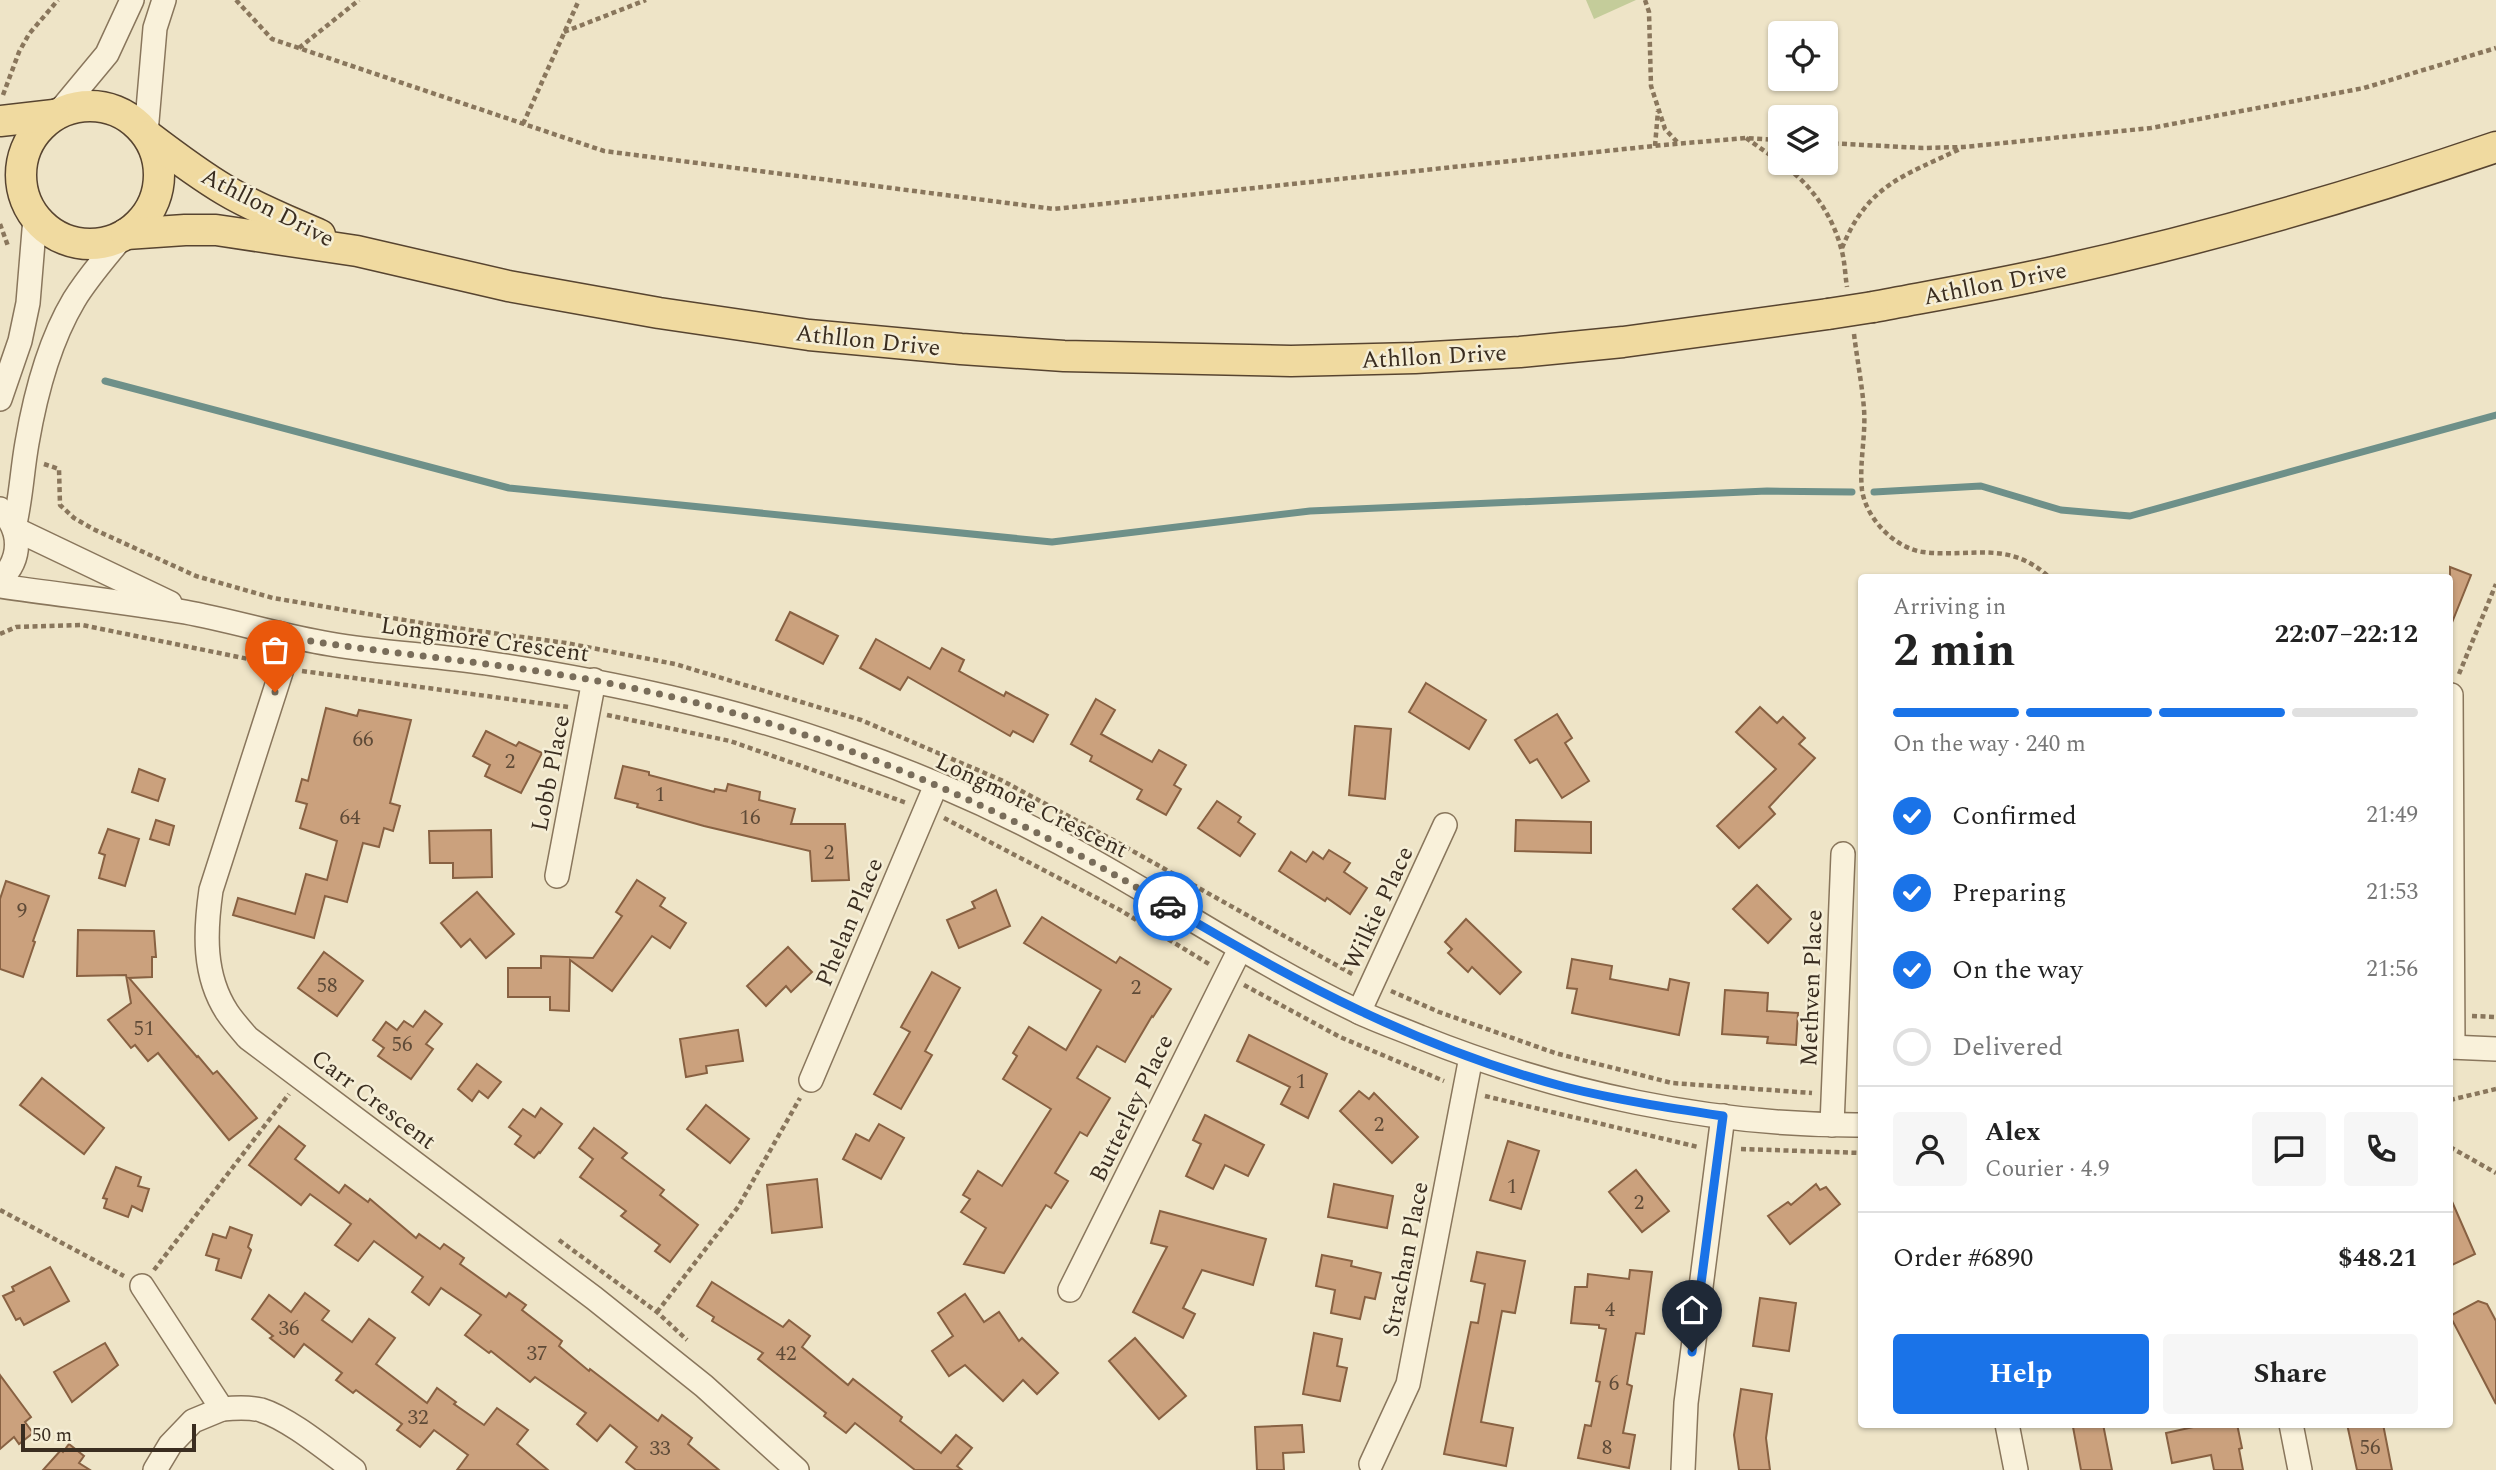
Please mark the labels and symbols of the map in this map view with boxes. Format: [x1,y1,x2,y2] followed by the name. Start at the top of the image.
[195,159,341,257] street label: Athllon Drive
[1920,252,2070,316] street label: Athllon Drive
[794,315,942,367] street label: Athllon Drive
[1360,335,1508,379] street label: Athllon Drive
[378,608,591,672] street label: Longmore Crescent
[245,620,305,692] pin
[522,712,580,835] street label: Lobb Place
[353,724,374,756] house number: 66
[929,744,1134,868] street label: Longmore Crescent
[505,746,515,778] house number: 2
[655,779,665,811] house number: 1
[340,802,361,834] house number: 64
[740,802,761,834] house number: 16
[824,837,834,869] house number: 2
[1334,840,1423,976] street label: Wilkie Place
[807,852,893,992] street label: Phelan Place
[1133,871,1203,941] courier
[17,895,27,927] house number: 9
[1791,909,1833,1067] street label: Methven Place
[317,970,338,1002] house number: 58
[1131,972,1141,1004] house number: 2
[134,1013,155,1045] house number: 51
[1080,1028,1183,1189] street label: Butterley Place
[392,1029,413,1061] house number: 56
[303,1041,444,1159] street label: Carr Crescent
[1296,1066,1306,1098] house number: 1
[1374,1109,1384,1141] house number: 2
[1507,1171,1517,1203] house number: 1
[1373,1178,1439,1340] street label: Strachan Place
[1634,1187,1644,1219] house number: 2
[1662,1280,1722,1352] pin
[1605,1294,1616,1326] house number: 4
[279,1313,300,1345] house number: 36
[527,1338,548,1370] house number: 37
[776,1338,797,1370] house number: 42
[1609,1368,1619,1400] house number: 6
[408,1402,429,1434] house number: 32
[21,1421,196,1453] scale bar
[1602,1432,1612,1464] house number: 8
[2360,1432,2381,1464] house number: 56
[650,1433,671,1465] house number: 33

